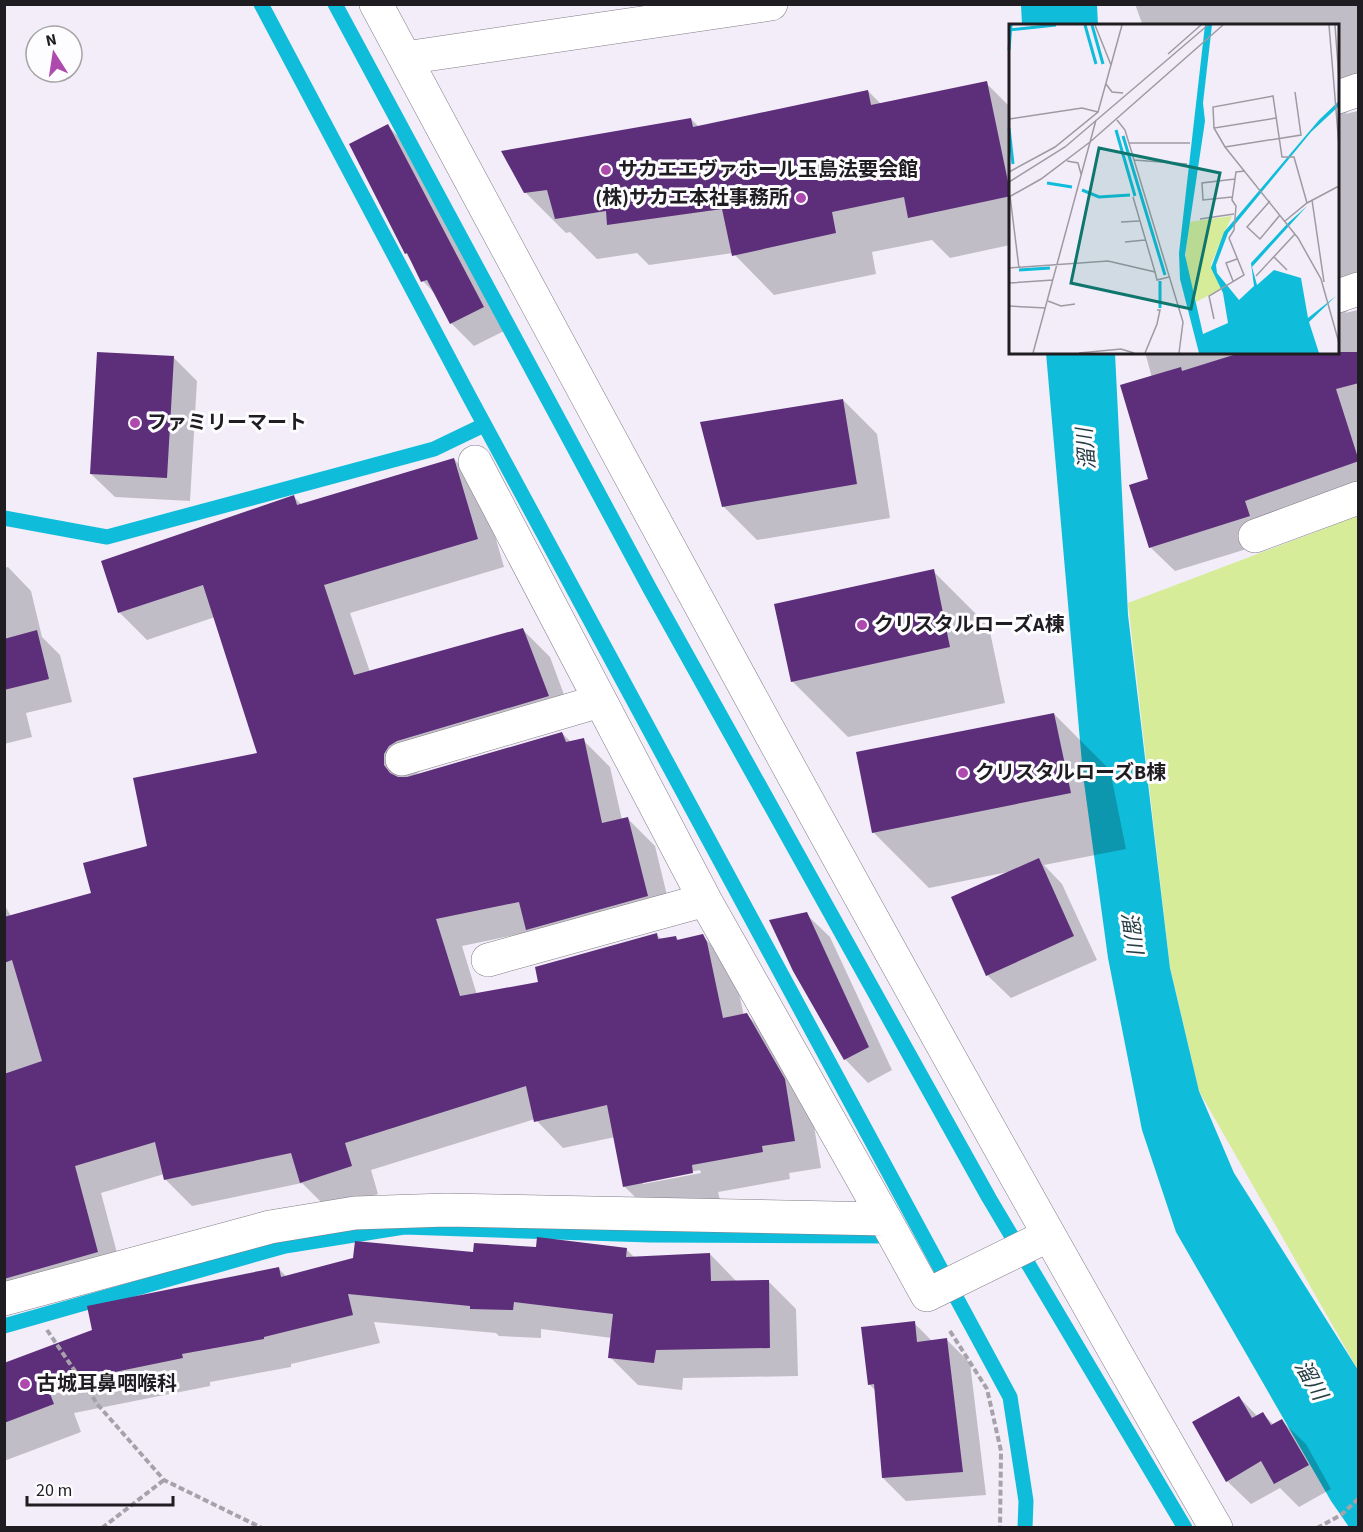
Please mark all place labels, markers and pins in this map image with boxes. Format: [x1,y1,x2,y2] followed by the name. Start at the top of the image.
[618,156,918,184] place label: サカエエヴァホール玉島法要会館
[599,163,613,177] marker: サカエエヴァホール玉島法要会館
[595,184,789,212] place label: (株)サカエ本社事務所
[794,191,808,205] marker: (株)サカエ本社事務所
[147,409,307,437] place label: ファミリーマート
[128,416,142,430] marker: ファミリーマート
[874,611,1064,639] place label: クリスタルローズA棟
[855,618,869,632] marker: クリスタルローズA棟
[975,759,1166,787] place label: クリスタルローズB棟
[956,766,970,780] marker: クリスタルローズB棟
[37,1370,177,1398] place label: 古城耳鼻咽喉科
[18,1377,32,1391] marker: 古城耳鼻咽喉科

